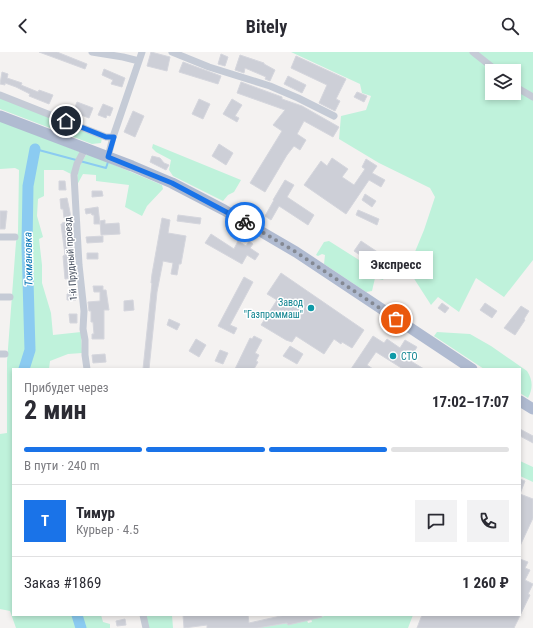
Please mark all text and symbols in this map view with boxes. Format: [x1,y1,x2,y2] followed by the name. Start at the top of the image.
[12,15,34,37] icon: back
[499,15,521,37] icon: search
[246,16,287,37] text: Bitely
[485,64,521,100] map controls
[485,64,521,100] button: layers
[49,104,83,138] pin
[55,110,77,132] icon: home
[225,202,265,242] courier
[234,211,256,233] icon: bike
[62,216,79,301] street label: 1-й Прудный проезд
[22,232,35,286] water label: Токмановка
[359,251,433,279] callout: Экспресс
[371,257,421,272] text: Экспресс
[244,297,304,320] place label: Завод "Газпроммаш"
[379,302,413,336] pin
[306,303,316,313] marker: Завод "Газпроммаш"
[385,308,407,330] icon: bag
[388,351,398,361] marker: СТО
[401,351,418,362] place label: СТО
[24,380,109,395] text: Прибудет через
[432,393,509,411] text: 17:02–17:07
[24,395,86,425] text: 2 мин
[24,458,99,473] text: В пути · 240 m
[415,500,457,542] button: chat
[467,500,509,542] button: phone
[76,504,115,522] text: Тимур
[41,512,49,530] text: Т
[76,522,139,537] text: Курьер · 4.5
[24,574,101,592] text: Заказ #1869
[462,574,509,592] text: 1 260 ₽

